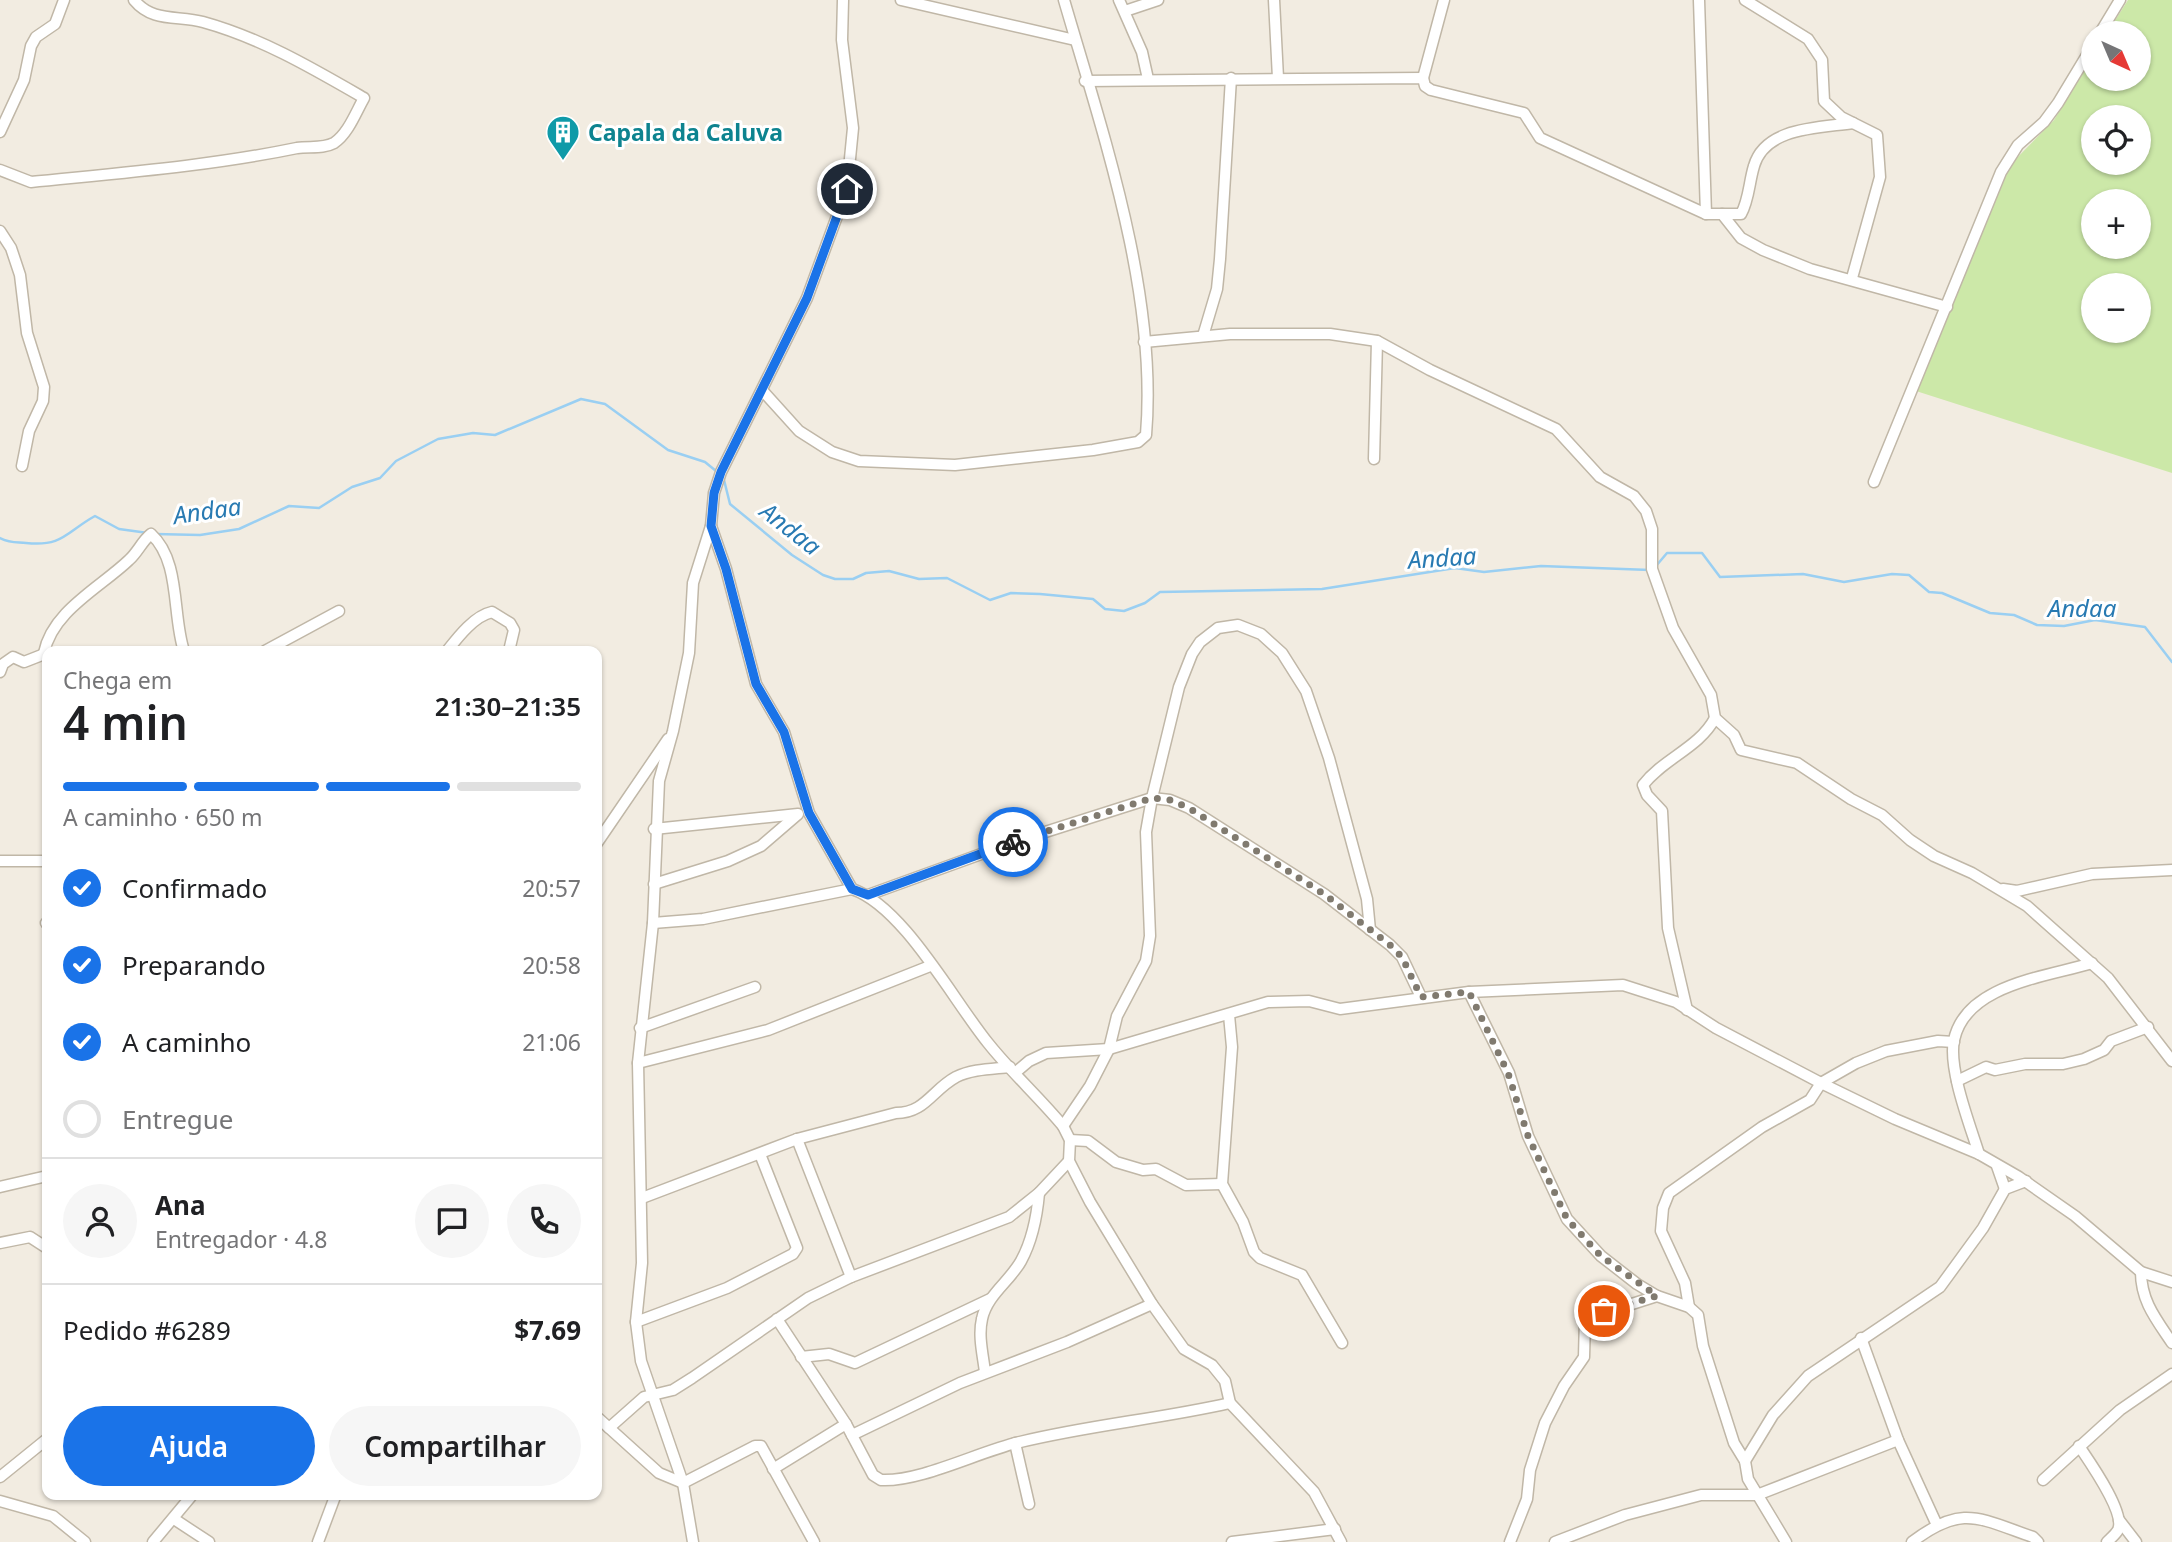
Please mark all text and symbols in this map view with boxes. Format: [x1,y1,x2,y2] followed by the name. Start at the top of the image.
[2081,21,2151,91] north arrow
[2081,21,2151,343] map controls
[2081,105,2151,175] button: locate
[544,113,582,162] building icon: Capala da Caluva
[588,116,783,148] place label: Capala da Caluva
[817,159,877,219] pin
[828,170,866,208] icon: home
[2081,189,2151,259] button: +
[2081,273,2151,343] button: −
[169,489,244,531] water label: Andaa
[752,493,828,562] water label: Andaa
[1405,538,1478,576] water label: Andaa
[2046,591,2117,624] water label: Andaa
[63,664,172,696] text: Chega em
[435,688,581,724] text: 21:30–21:35
[63,691,188,753] text: 4 min
[63,801,262,833] text: A caminho · 650 m
[978,807,1048,877] courier
[994,823,1032,861] icon: bike
[63,869,101,907] icon: check
[122,870,267,906] text: Confirmado
[522,872,581,904] text: 20:57
[63,946,101,984] icon: check
[122,947,266,983] text: Preparando
[522,949,581,981] text: 20:58
[63,1023,101,1061] icon: check
[122,1024,251,1060] text: A caminho
[522,1026,581,1058] text: 21:06
[122,1101,234,1137] text: Entregue
[63,1184,137,1258] button: person
[415,1184,489,1258] button: chat
[507,1184,581,1258] button: phone
[155,1187,205,1223] text: Ana
[155,1223,328,1255] text: Entregador · 4.8
[1574,1281,1634,1341] pin
[1585,1292,1623,1330] icon: bag
[63,1312,231,1348] text: Pedido #6289
[514,1312,581,1348] text: $7.69
[63,1406,315,1486] button: Ajuda
[329,1406,581,1486] button: Compartilhar

